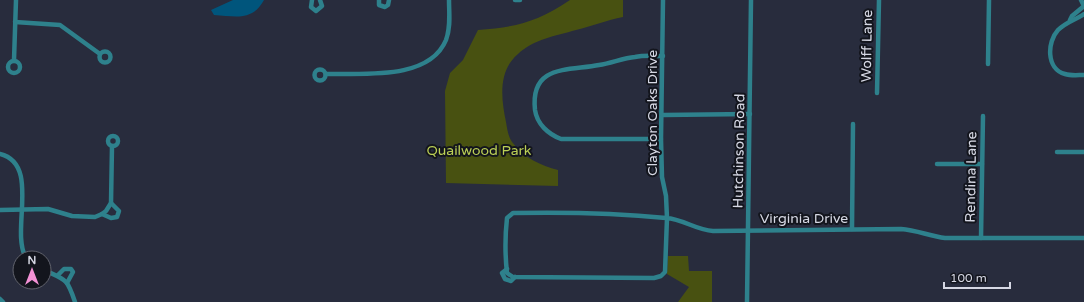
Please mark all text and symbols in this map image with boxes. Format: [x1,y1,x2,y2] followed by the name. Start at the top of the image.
[858,10,876,82] street label: Wolff Lane
[644,50,661,176] street label: Clayton Oaks Drive
[729,93,749,209] street label: Hutchinson Road
[962,131,980,223] street label: Rendina Lane
[426,142,532,159] park label: Quailwood Park
[760,210,848,227] street label: Virginia Drive
[12,250,52,290] north arrow
[28,254,36,267] text: N
[944,264,1010,290] scale bar
[950,271,987,285] text: 100 m

